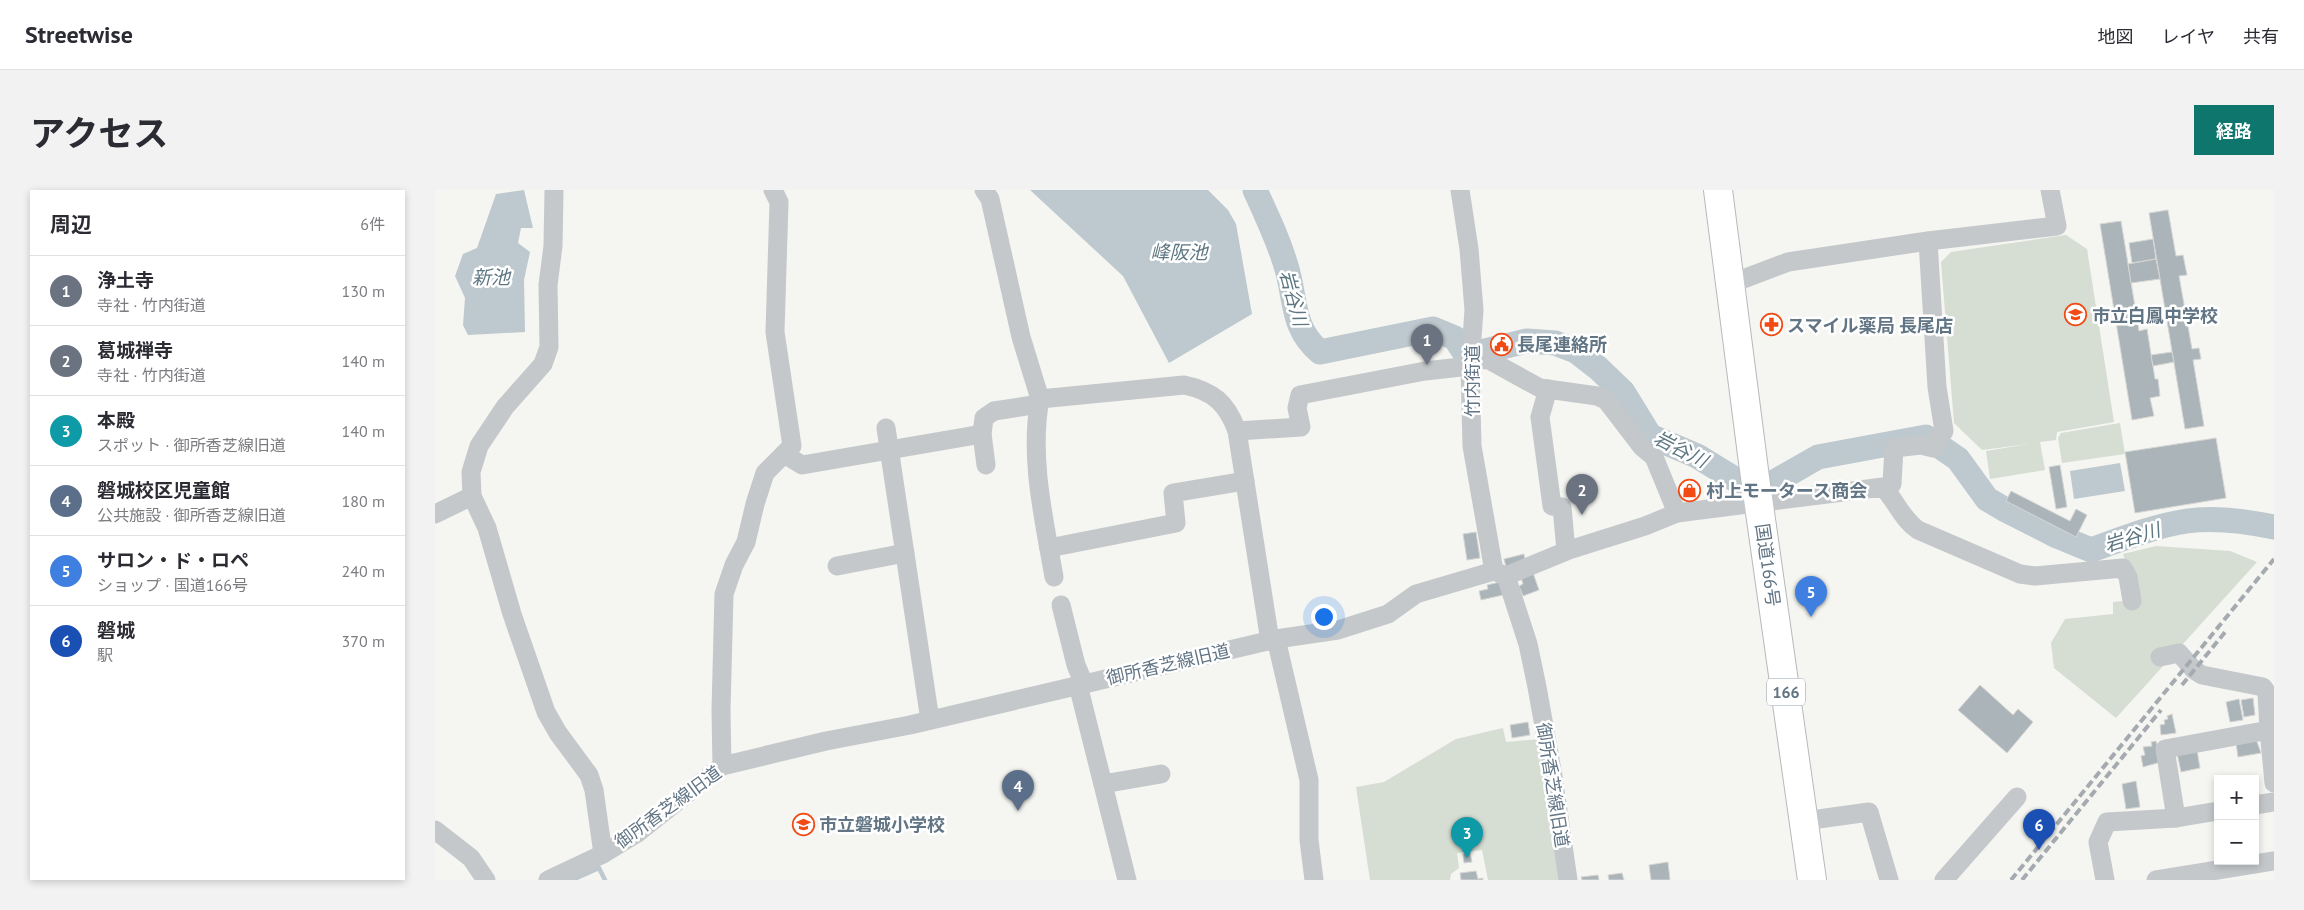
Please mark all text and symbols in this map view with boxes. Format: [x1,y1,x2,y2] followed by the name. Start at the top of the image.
[25,19,133,50] text: Streetwise
[2098,25,2134,48] text: 地図
[2162,25,2215,48] text: レイヤ
[2243,25,2279,48] text: 共有
[2194,105,2274,155] button: 経路
[30,110,168,156] text: アクセス
[50,211,92,238] text: 周辺
[360,214,385,234] text: 6件
[1150,240,1209,264] water label: 峰阪池
[472,265,512,289] water label: 新池
[1275,267,1313,331] water label: 岩谷川
[97,268,154,292] text: 浄土寺
[61,281,71,301] text: 1
[342,281,385,301] text: 130 m
[97,295,206,315] text: 寺社 · 竹内街道
[2064,303,2088,327] school or university icon: 市立白鳳中学校
[2092,304,2218,327] place label: 市立白鳳中学校
[1759,313,1783,337] pharmacy icon: スマイル薬局 長尾店
[1787,314,1953,337] place label: スマイル薬局 長尾店
[1411,324,1443,365] pin: 1
[1489,332,1513,356] public building icon: 長尾連絡所
[1517,333,1607,356] place label: 長尾連絡所
[97,338,173,362] text: 葛城禅寺
[1461,345,1484,417] street label: 竹内街道
[61,351,71,371] text: 2
[342,351,385,371] text: 140 m
[97,365,206,385] text: 寺社 · 竹内街道
[97,408,135,432] text: 本殿
[61,421,71,441] text: 3
[342,421,385,441] text: 140 m
[1650,425,1714,474] water label: 岩谷川
[97,435,286,455] text: スポット · 御所香芝線旧道
[1566,474,1598,515] pin: 2
[97,478,230,502] text: 磐城校区児童館
[1678,478,1702,502] shop icon: 村上モータース商会
[1706,479,1867,502] place label: 村上モータース商会
[61,491,71,511] text: 4
[342,491,385,511] text: 180 m
[97,505,286,525] text: 公共施設 · 御所香芝線旧道
[2101,517,2165,557] water label: 岩谷川
[1751,522,1785,608] street label: 国道166号
[97,548,249,572] text: サロン・ド・ロペ
[61,561,71,581] text: 5
[342,561,385,581] text: 240 m
[97,575,248,595] text: ショップ · 国道166号
[1795,576,1827,617] pin: 5
[1311,604,1337,630] your location
[97,618,135,642] text: 磐城
[61,631,71,651] text: 6
[342,631,385,651] text: 370 m
[1104,639,1232,689] street label: 御所香芝線旧道
[97,645,113,665] text: 駅
[1767,678,1805,706] road number: 166
[1532,721,1574,849] street label: 御所香芝線旧道
[610,761,726,853] street label: 御所香芝線旧道
[1002,770,1034,811] pin: 4
[2214,775,2259,865] map controls
[2214,775,2259,820] button: +
[2023,809,2055,850] pin: 6
[791,812,815,836] school or university icon: 市立磐城小学校
[819,813,945,836] place label: 市立磐城小学校
[1451,817,1483,858] pin: 3
[2214,820,2259,865] button: −

